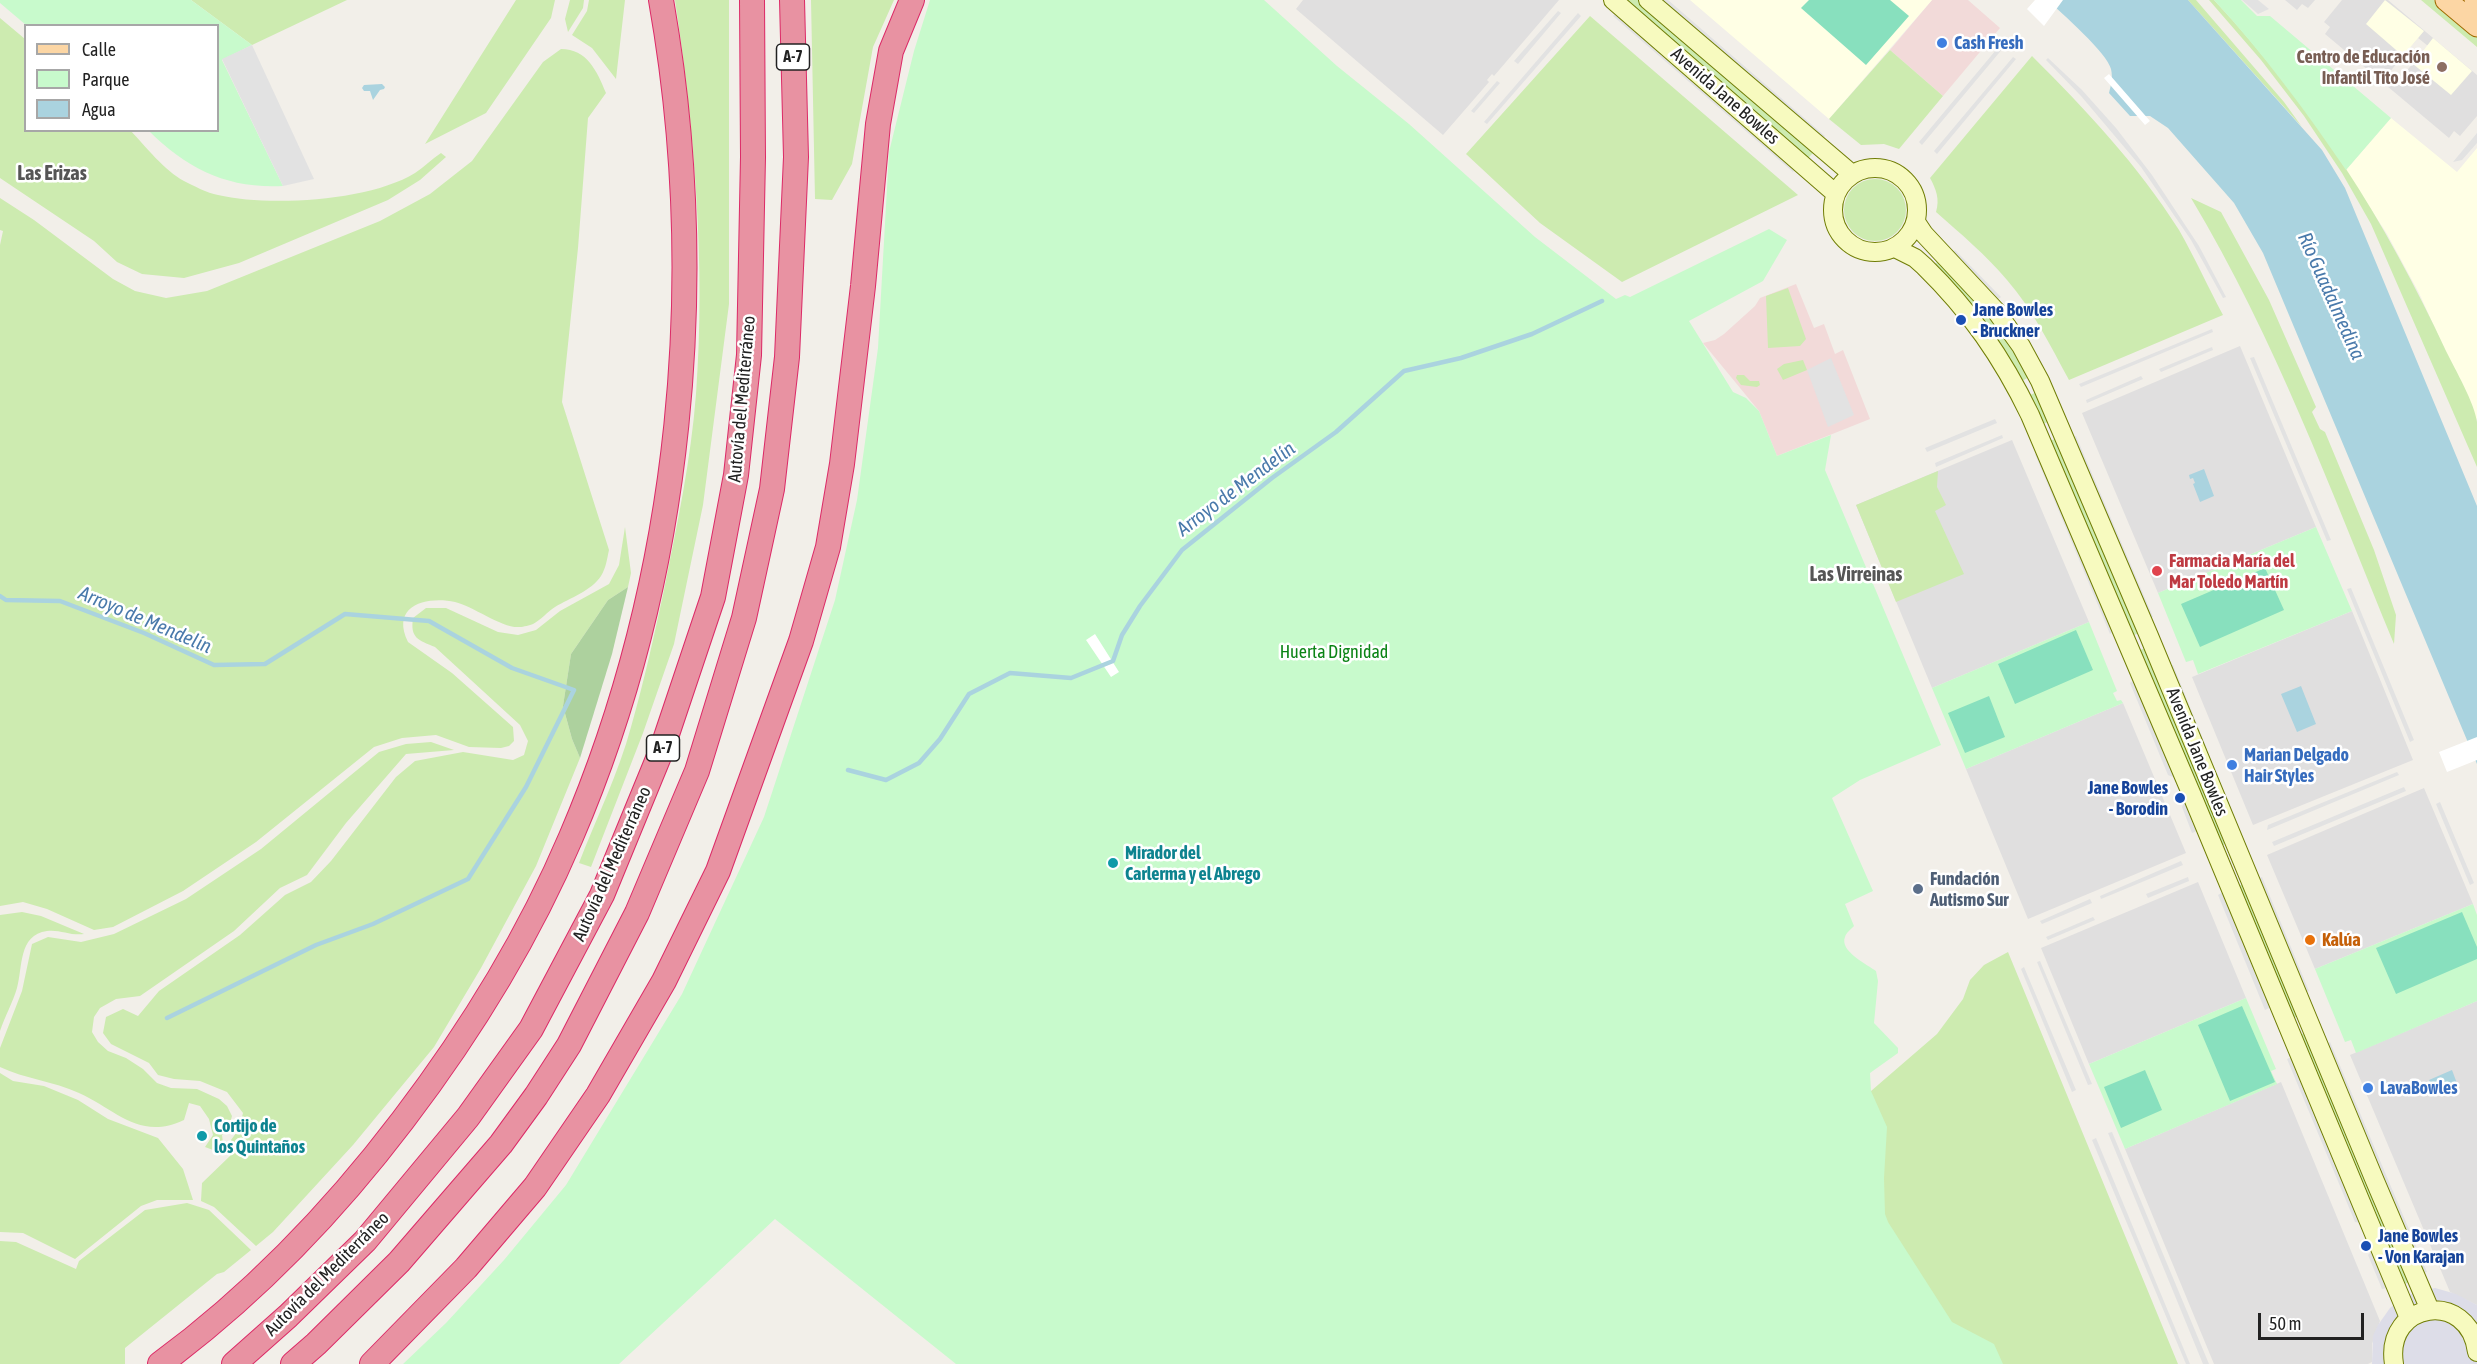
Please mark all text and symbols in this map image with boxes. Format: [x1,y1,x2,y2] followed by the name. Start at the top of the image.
[24,24,219,132] legend
[1954,32,2023,54] place label: Cash Fresh
[1935,36,1949,50] marker: Cash Fresh
[82,39,116,60] text: Calle
[1666,43,1784,149] street label: Avenida Jane Bowles
[776,44,810,70] road number: A-7
[2296,46,2430,88] place label: Centro de Educación Infantil Tito José
[2435,60,2449,74] marker: Centro de Educación Infantil Tito José
[82,69,130,90] text: Parque
[82,99,116,120] text: Agua
[17,162,87,186] district label: Las Erizas
[2292,229,2370,363] water label: Río Guadalmedina
[1973,299,2053,342] place label: Jane Bowles - Bruckner
[1954,313,1968,327] marker: Jane Bowles - Bruckner
[724,315,760,483] street label: Autovía del Mediterráneo
[1172,437,1300,541] water label: Arroyo de Mendelín
[2169,550,2295,592] place label: Farmacia María del Mar Toledo Martín
[1810,563,1902,587] district label: Las Virreinas
[2150,564,2164,578] marker: Farmacia María del Mar Toledo Martín
[75,581,215,659] water label: Arroyo de Mendelín
[1280,641,1388,663] park label: Huerta Dignidad
[2161,685,2233,819] street label: Avenida Jane Bowles
[646,735,680,761] road number: A-7
[2244,744,2349,786] place label: Marian Delgado Hair Styles
[2225,758,2239,772] marker: Marian Delgado Hair Styles
[2088,777,2168,820] place label: Jane Bowles - Borodin
[568,783,656,945] street label: Autovía del Mediterráneo
[2173,791,2187,805] marker: Jane Bowles - Borodin
[1125,842,1261,884] place label: Mirador del Carlerma y el Abrego
[1106,856,1120,870] marker: Mirador del Carlerma y el Abrego
[1930,868,2009,910] place label: Fundación Autismo Sur
[1911,882,1925,896] marker: Fundación Autismo Sur
[2322,929,2361,951] place label: Kalúa
[2303,933,2317,947] marker: Kalúa
[2380,1077,2458,1099] place label: LavaBowles
[2361,1081,2375,1095] marker: LavaBowles
[214,1115,305,1158] place label: Cortijo de los Quintaños
[195,1129,209,1143] marker: Cortijo de los Quintaños
[260,1207,394,1341] street label: Autovía del Mediterráneo
[2378,1225,2464,1268] place label: Jane Bowles - Von Karajan
[2359,1239,2373,1253] marker: Jane Bowles - Von Karajan
[2261,1301,2368,1339] scale bar
[2269,1313,2301,1334] text: 50 m

